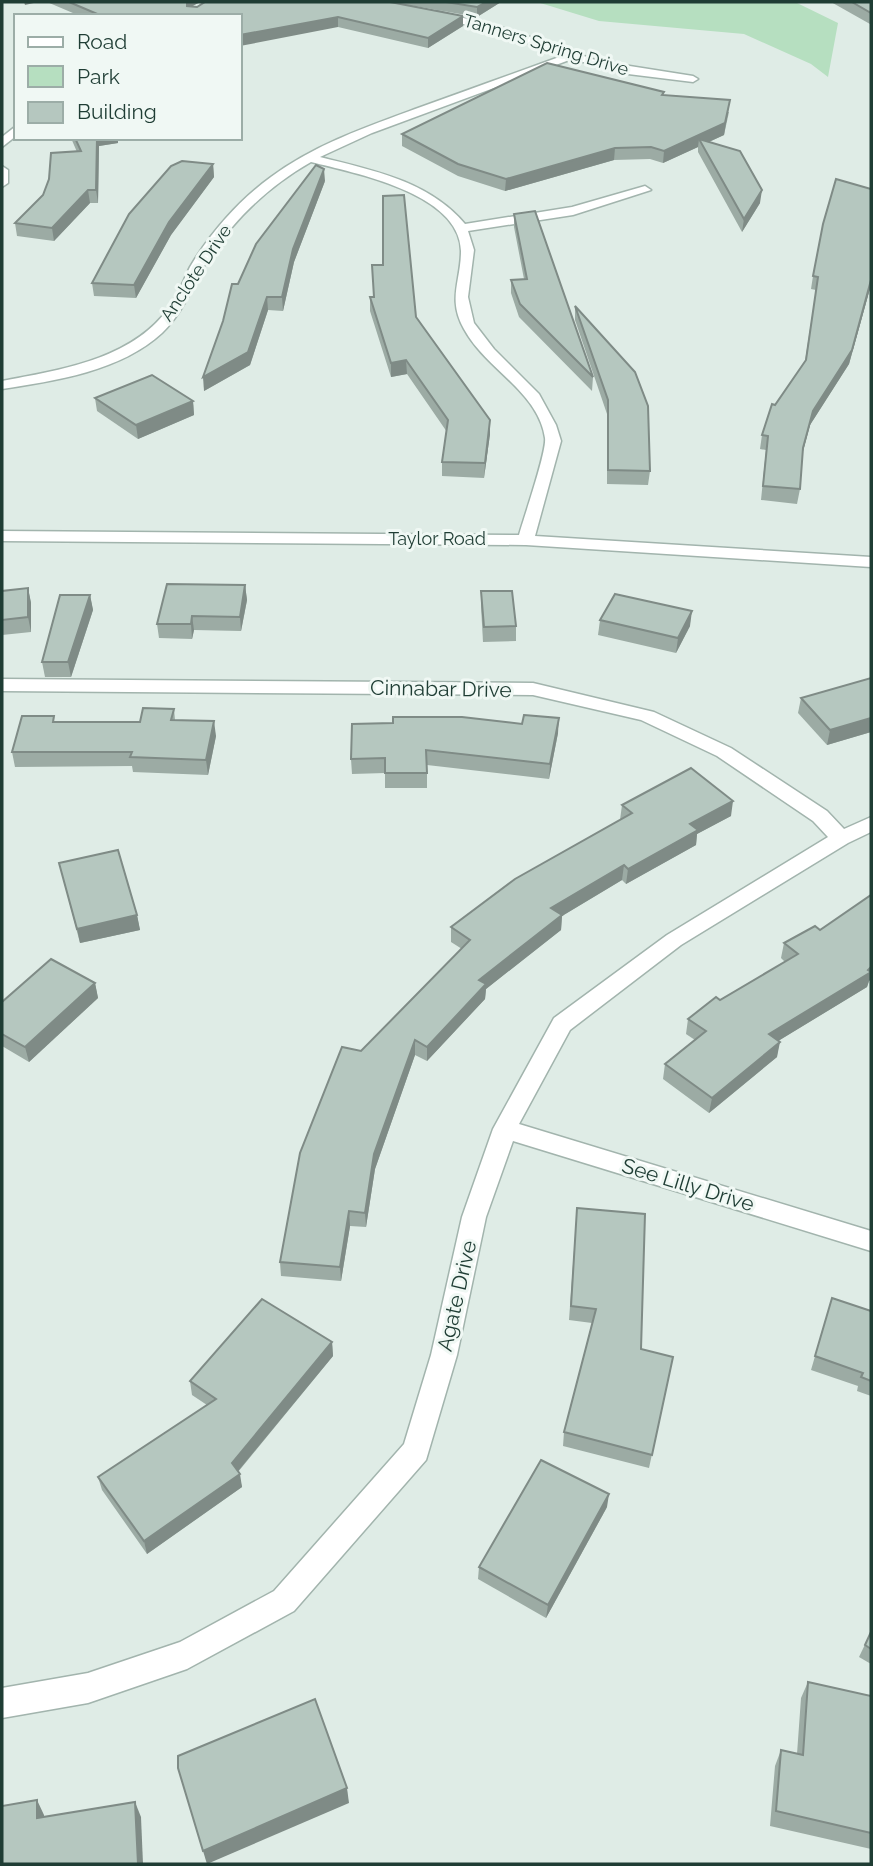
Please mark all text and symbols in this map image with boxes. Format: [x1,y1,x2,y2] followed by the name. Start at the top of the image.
[461,9,632,80] street label: Tanners Spring Drive
[14,14,242,140] legend
[77,29,127,54] text: Road
[77,64,120,89] text: Park
[77,99,157,124] text: Building
[156,220,236,325] street label: Anclote Drive
[388,528,486,549] street label: Taylor Road
[370,675,512,702] street label: Cinnabar Drive
[619,1153,757,1216] street label: See Lilly Drive
[432,1238,481,1354] street label: Agate Drive

